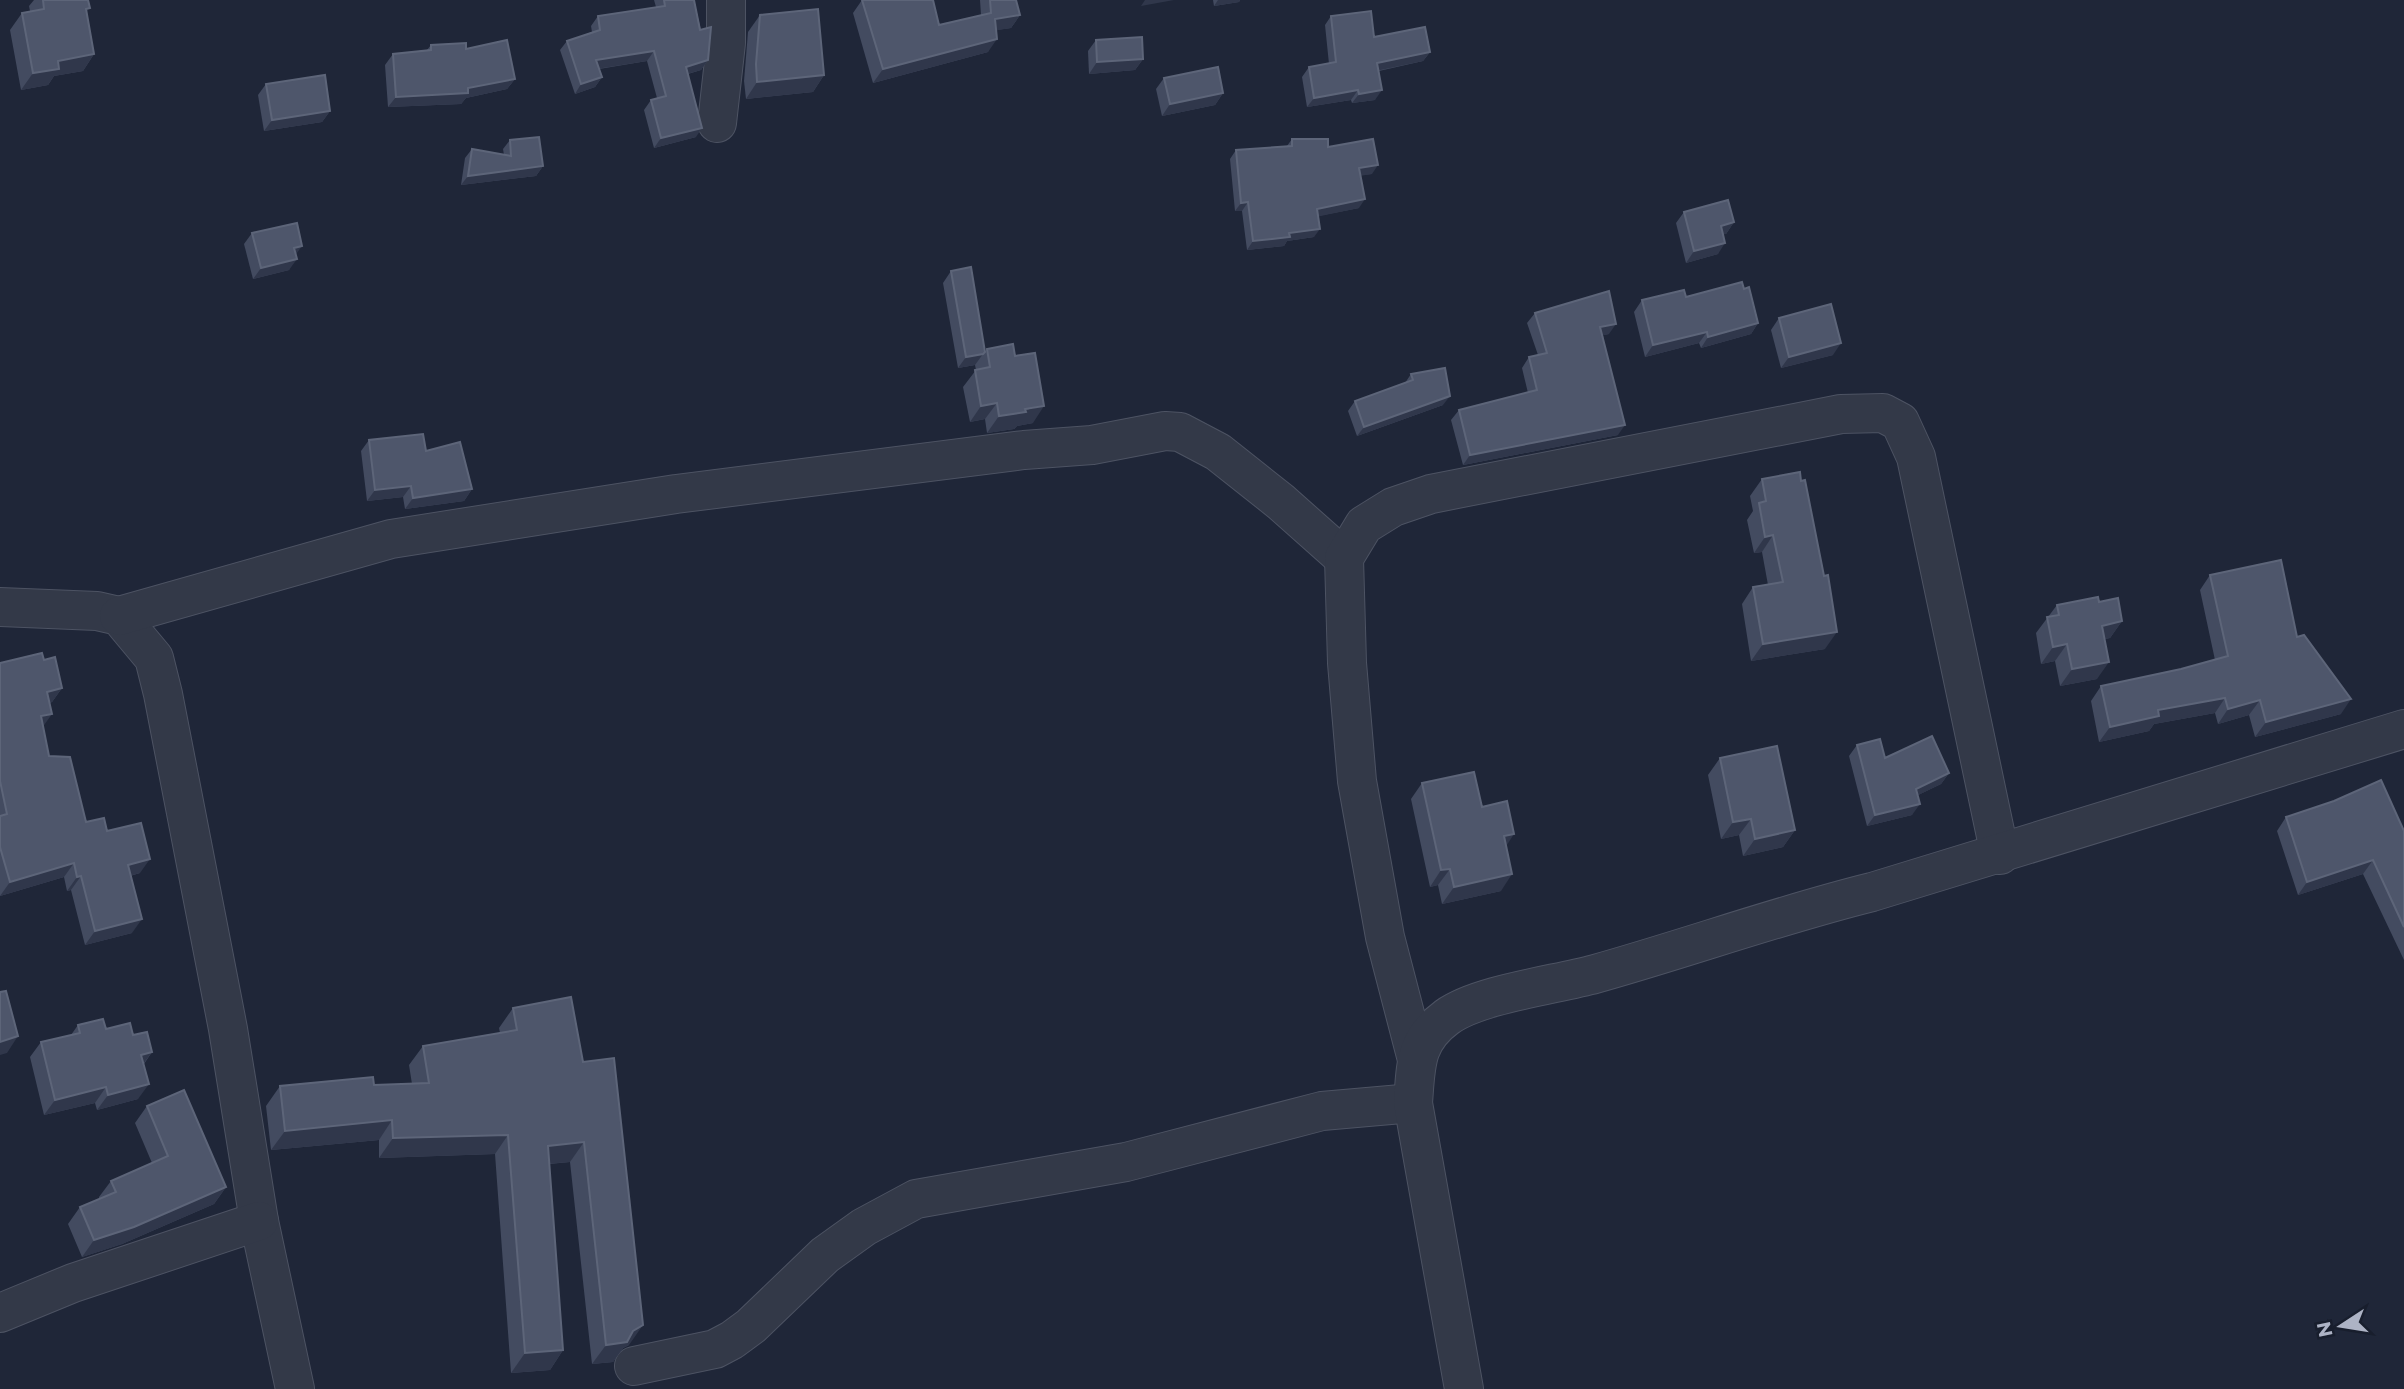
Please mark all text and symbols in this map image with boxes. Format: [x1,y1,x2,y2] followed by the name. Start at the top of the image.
[2306,1291,2376,1361] north arrow
[2312,1320,2338,1339] text: N

